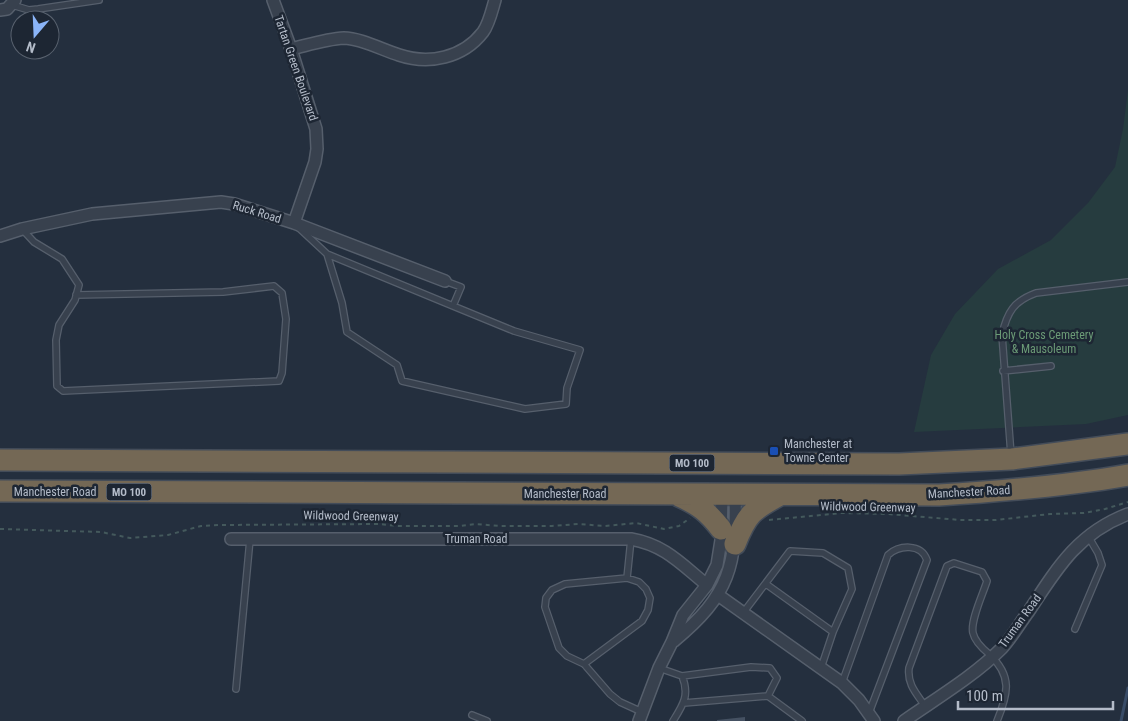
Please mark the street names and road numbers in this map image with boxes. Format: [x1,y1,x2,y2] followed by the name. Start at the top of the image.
[271,13,321,123] street label: Tartan Green Boulevard
[231,198,283,226] street label: Ruck Road
[670,454,714,472] road number: MO 100
[927,483,1011,501] street label: Manchester Road
[106,484,152,501] road number: MO 100
[14,485,96,499] street label: Manchester Road
[524,487,606,501] street label: Manchester Road
[820,499,916,515] street label: Wildwood Greenway
[303,508,399,524] street label: Wildwood Greenway
[445,532,507,546] street label: Truman Road
[996,591,1044,650] street label: Truman Road

